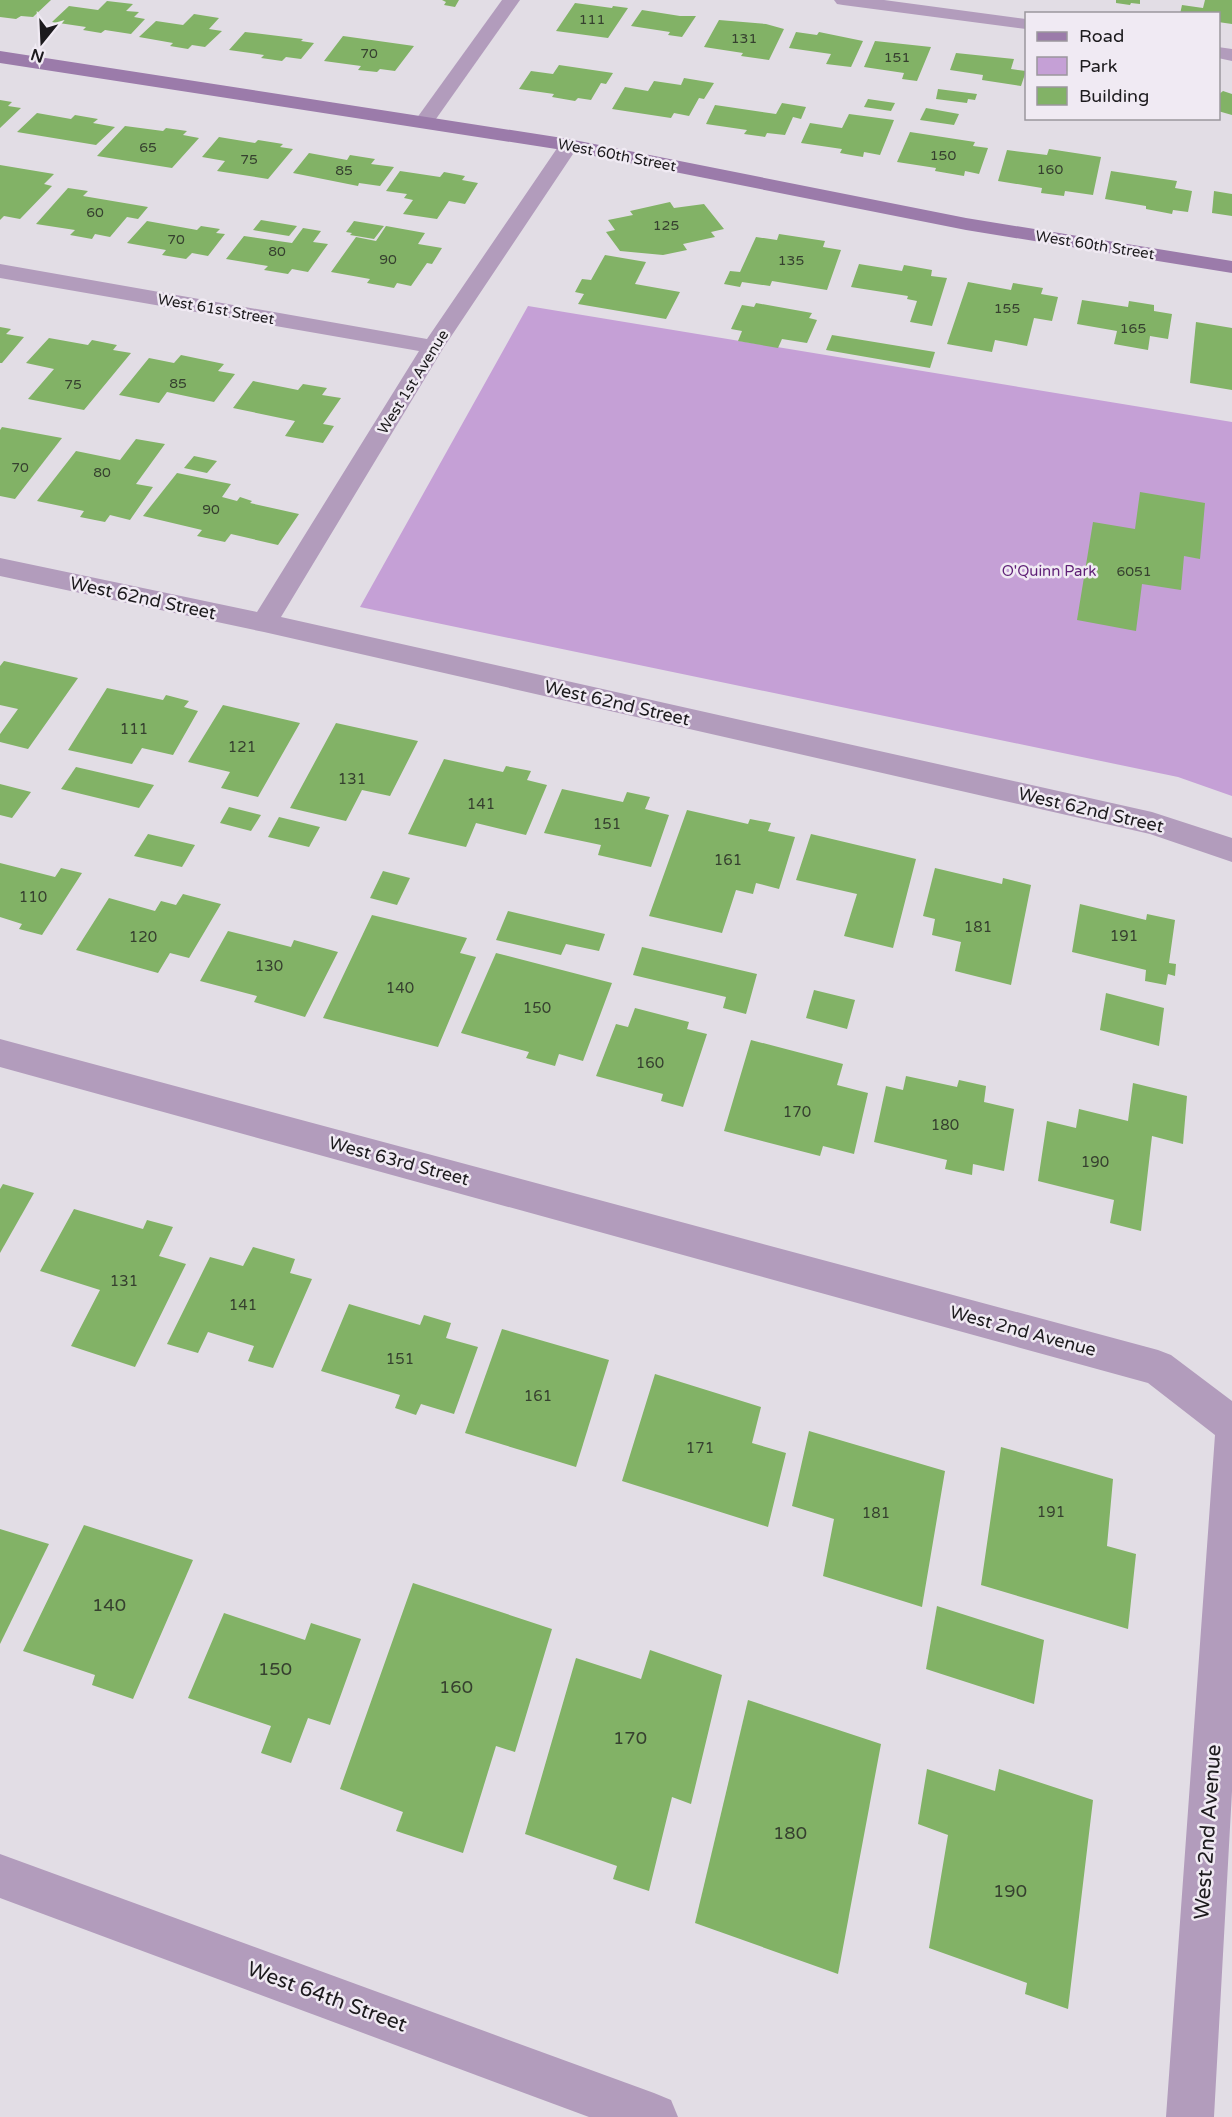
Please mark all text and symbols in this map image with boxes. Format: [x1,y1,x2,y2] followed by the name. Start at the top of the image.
[579,11,605,28] house number: 111
[12,12,72,72] north arrow
[1025,12,1220,120] legend
[1079,25,1124,47] text: Road
[731,30,757,47] house number: 131
[28,44,47,67] text: N
[360,45,378,62] house number: 70
[884,49,910,66] house number: 151
[1079,55,1118,77] text: Park
[1079,85,1149,107] text: Building
[556,135,678,175] street label: West 60th Street
[139,139,157,156] house number: 65
[930,147,956,164] house number: 150
[240,151,258,168] house number: 75
[1037,161,1063,178] house number: 160
[335,162,353,179] house number: 85
[86,204,104,221] house number: 60
[653,217,679,234] house number: 125
[1034,227,1156,263] street label: West 60th Street
[167,231,185,248] house number: 70
[268,243,286,260] house number: 80
[379,251,397,268] house number: 90
[778,252,804,269] house number: 135
[156,290,276,328] street label: West 61st Street
[994,300,1020,317] house number: 155
[1120,320,1146,337] house number: 165
[374,327,452,437] street label: West 1st Avenue
[169,375,187,392] house number: 85
[64,376,82,393] house number: 75
[11,459,29,476] house number: 70
[93,464,111,481] house number: 80
[202,501,220,518] house number: 90
[1002,562,1096,580] park label: O'Quinn Park
[1116,563,1152,580] house number: 6051
[68,572,218,624] street label: West 62nd Street
[542,676,692,730] street label: West 62nd Street
[120,720,148,738] house number: 111
[228,738,256,756] house number: 121
[338,770,366,788] house number: 131
[1016,783,1166,837] street label: West 62nd Street
[467,795,495,813] house number: 141
[593,815,621,833] house number: 151
[714,851,742,869] house number: 161
[19,888,47,906] house number: 110
[964,918,992,936] house number: 181
[1110,927,1138,945] house number: 191
[129,928,157,946] house number: 120
[255,957,283,975] house number: 130
[386,979,414,997] house number: 140
[523,999,551,1017] house number: 150
[636,1054,664,1072] house number: 160
[783,1103,811,1121] house number: 170
[931,1116,959,1134] house number: 180
[326,1132,472,1190] street label: West 63rd Street
[1081,1153,1109,1171] house number: 190
[110,1272,138,1290] house number: 131
[229,1296,257,1314] house number: 141
[947,1301,1099,1361] street label: West 2nd Avenue
[386,1350,414,1368] house number: 151
[524,1387,552,1405] house number: 161
[686,1439,714,1457] house number: 171
[1037,1503,1065,1521] house number: 191
[862,1504,890,1522] house number: 181
[92,1594,126,1616] house number: 140
[258,1658,292,1680] house number: 150
[439,1676,473,1698] house number: 160
[613,1727,647,1749] house number: 170
[1189,1743,1227,1920] street label: West 2nd Avenue
[773,1822,807,1844] house number: 180
[993,1880,1027,1902] house number: 190
[244,1956,410,2038] street label: West 64th Street

